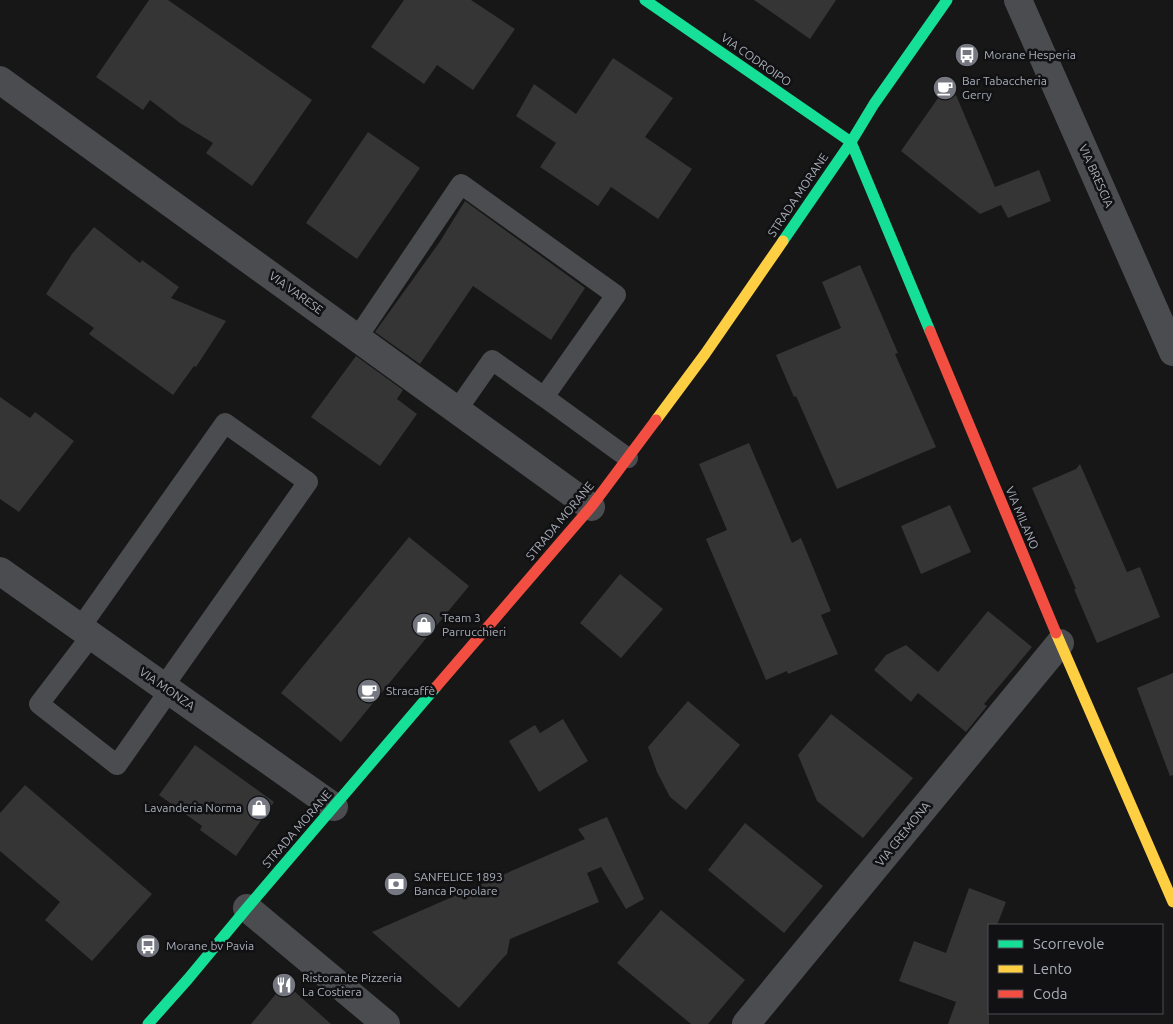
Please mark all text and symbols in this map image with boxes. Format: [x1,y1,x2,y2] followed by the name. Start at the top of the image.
[719,31,794,89] street label: VIA CODROIPO
[954,42,980,68] bus stop icon: Morane Hesperia
[984,48,1076,61] place label: Morane Hesperia
[962,74,1047,101] place label: Bar Tabaccheria Gerry
[932,75,958,101] cafe icon: Bar Tabaccheria Gerry
[1077,142,1116,209] street label: VIA BRESCIA
[765,150,831,239] street label: STRADA MORANE
[267,269,326,317] street label: VIA VARESE
[523,479,596,562] street label: STRADA MORANE
[1003,484,1042,551] street label: VIA MILANO
[442,611,506,638] place label: Team 3 Parrucchieri
[411,612,437,638] shop icon: Team 3 Parrucchieri
[137,665,198,712] street label: VIA MONZA
[356,678,382,704] cafe icon: Stracaffè
[386,684,435,697] place label: Stracaffè
[260,787,334,870] street label: STRADA MORANE
[246,795,272,821] shop icon: Lavanderia Norma
[873,799,933,868] street label: VIA CREMONA
[144,801,242,814] place label: Lavanderia Norma
[414,870,503,897] place label: SANFELICE 1893 Banca Popolare
[383,871,409,897] bank icon: SANFELICE 1893 Banca Popolare
[988,924,1163,1014] legend
[135,933,161,959] bus stop icon: Morane bv Pavia
[1033,935,1104,952] text: Scorrevole
[166,939,254,952] place label: Morane bv Pavia
[1033,960,1072,977] text: Lento
[302,971,402,998] place label: Ristorante Pizzeria La Costiera
[271,972,297,998] restaurant icon: Ristorante Pizzeria La Costiera
[1033,985,1067,1002] text: Coda

